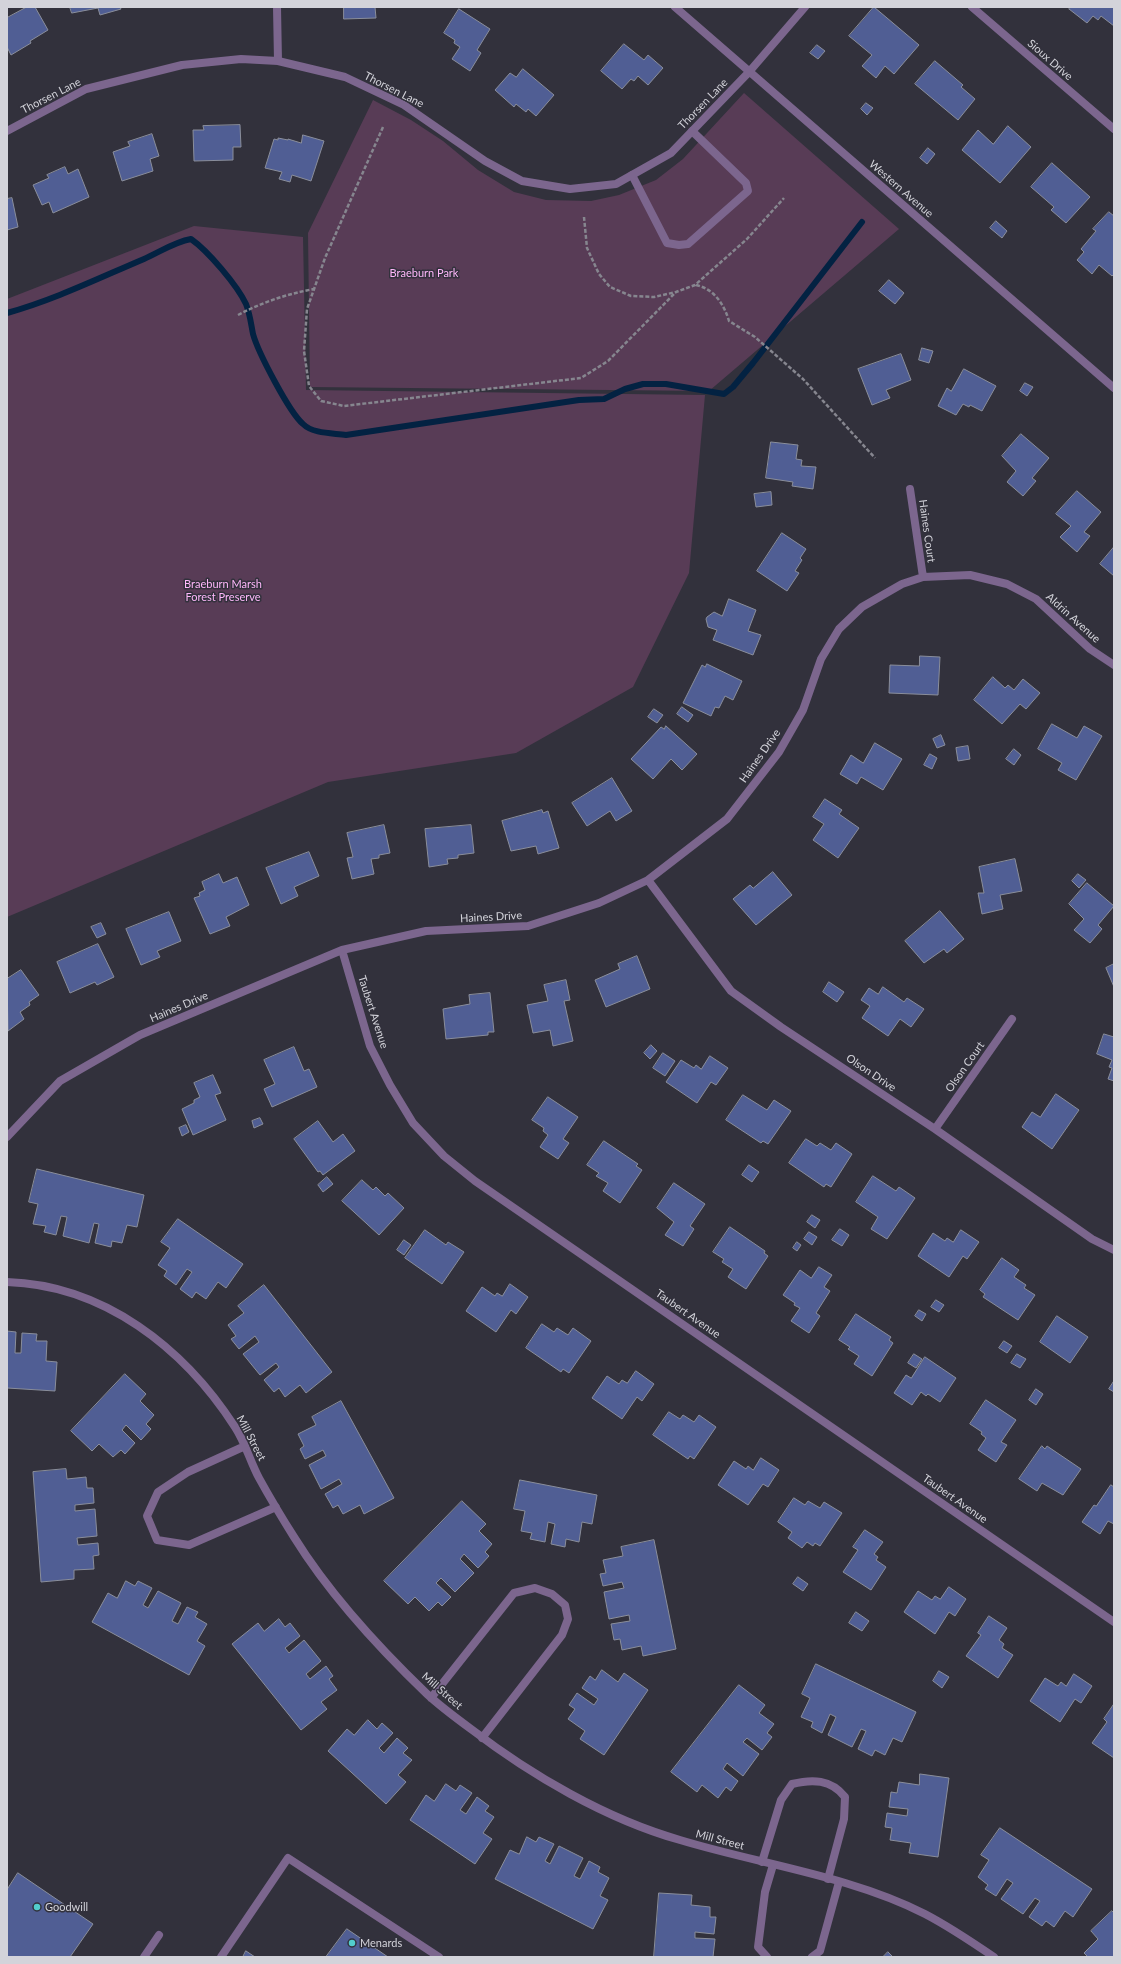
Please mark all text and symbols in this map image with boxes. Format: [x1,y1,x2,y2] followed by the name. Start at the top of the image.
[1025,37,1075,83] street label: Sioux Drive
[362,69,426,111] street label: Thorsen Lane
[19,75,83,117] street label: Thorsen Lane
[676,76,730,132] street label: Thorsen Lane
[866,158,936,220] street label: Western Avenue
[390,266,458,280] park label: Braeburn Park
[916,499,938,563] street label: Haines Court
[184,577,262,603] park label: Braeburn Marsh Forest Preserve
[1043,590,1103,646] street label: Aldrin Avenue
[737,727,783,785] street label: Haines Drive
[460,909,522,925] street label: Haines Drive
[355,974,391,1050] street label: Taubert Avenue
[148,989,210,1025] street label: Haines Drive
[943,1039,987,1095] street label: Olson Court
[843,1051,899,1095] street label: Olson Drive
[653,1287,723,1341] street label: Taubert Avenue
[233,1413,269,1463] street label: Mill Street
[920,1472,990,1526] street label: Taubert Avenue
[419,1670,465,1712] street label: Mill Street
[694,1827,746,1853] street label: Mill Street
[45,1900,88,1914] place label: Goodwill
[32,1902,42,1912] marker: Goodwill
[360,1936,402,1950] place label: Menards
[347,1938,357,1948] marker: Menards

